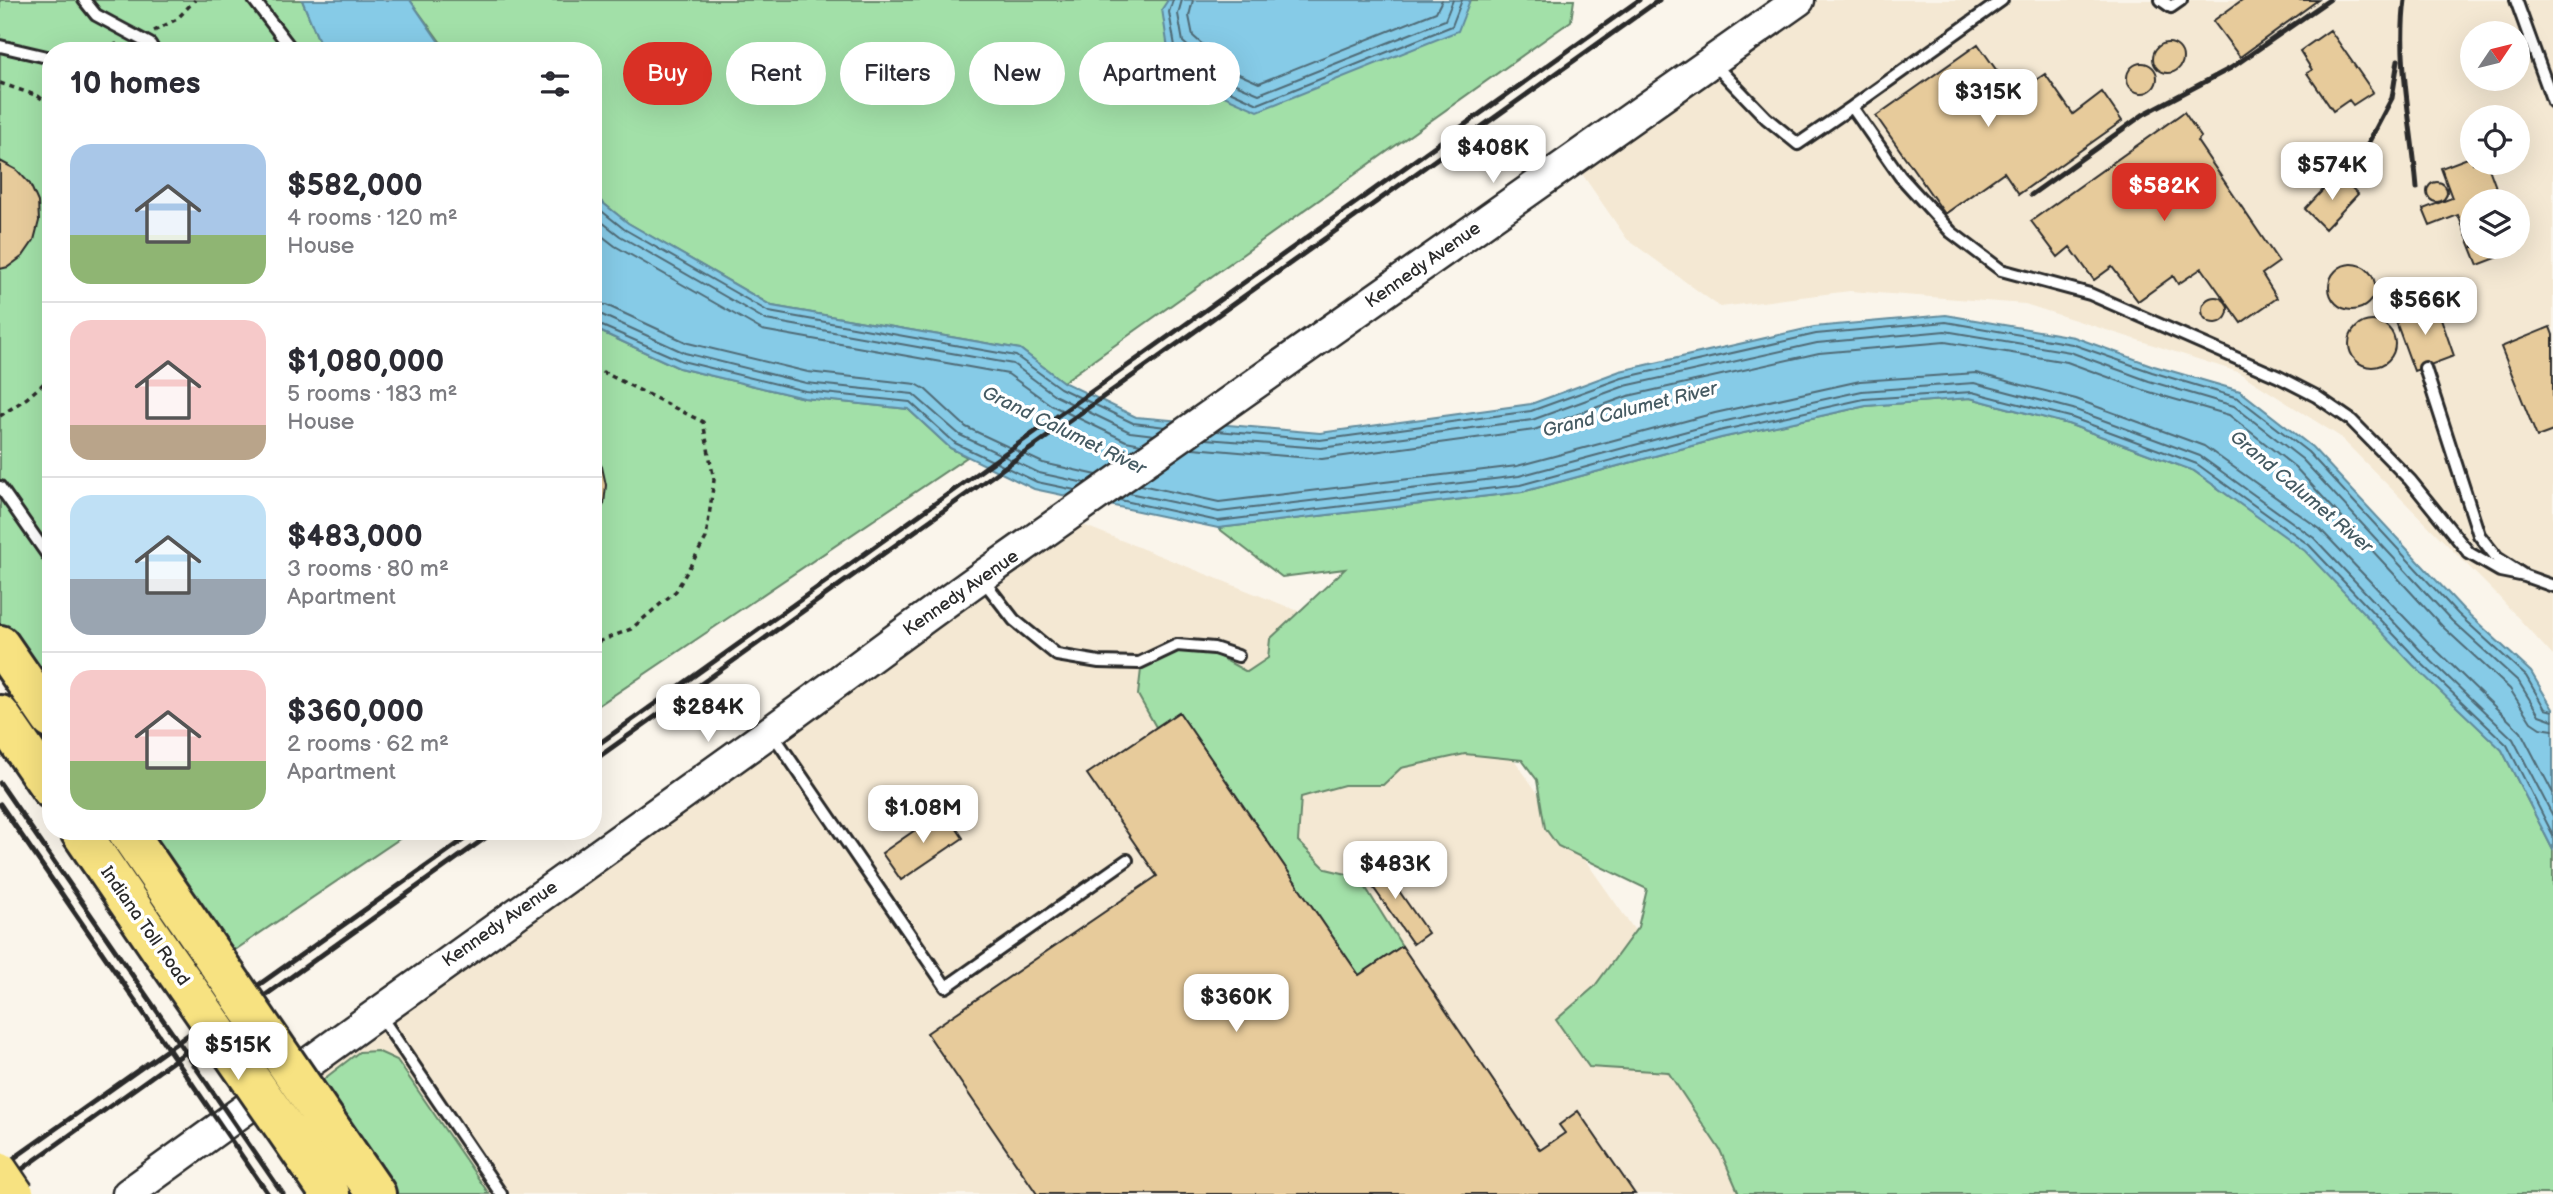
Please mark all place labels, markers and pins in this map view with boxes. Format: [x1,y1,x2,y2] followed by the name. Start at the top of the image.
[1939,69,2037,129] pin: $315K
[1444,125,1542,185] pin: $408K
[2283,142,2381,202] pin: $574K
[2115,164,2213,223] pin: $582K
[2376,278,2474,337] pin: $566K
[659,684,757,744] pin: $284K
[866,786,980,845] pin: $1.08M
[1346,842,1444,901] pin: $483K
[1187,974,1285,1034] pin: $360K
[189,1023,287,1082] pin: $515K

